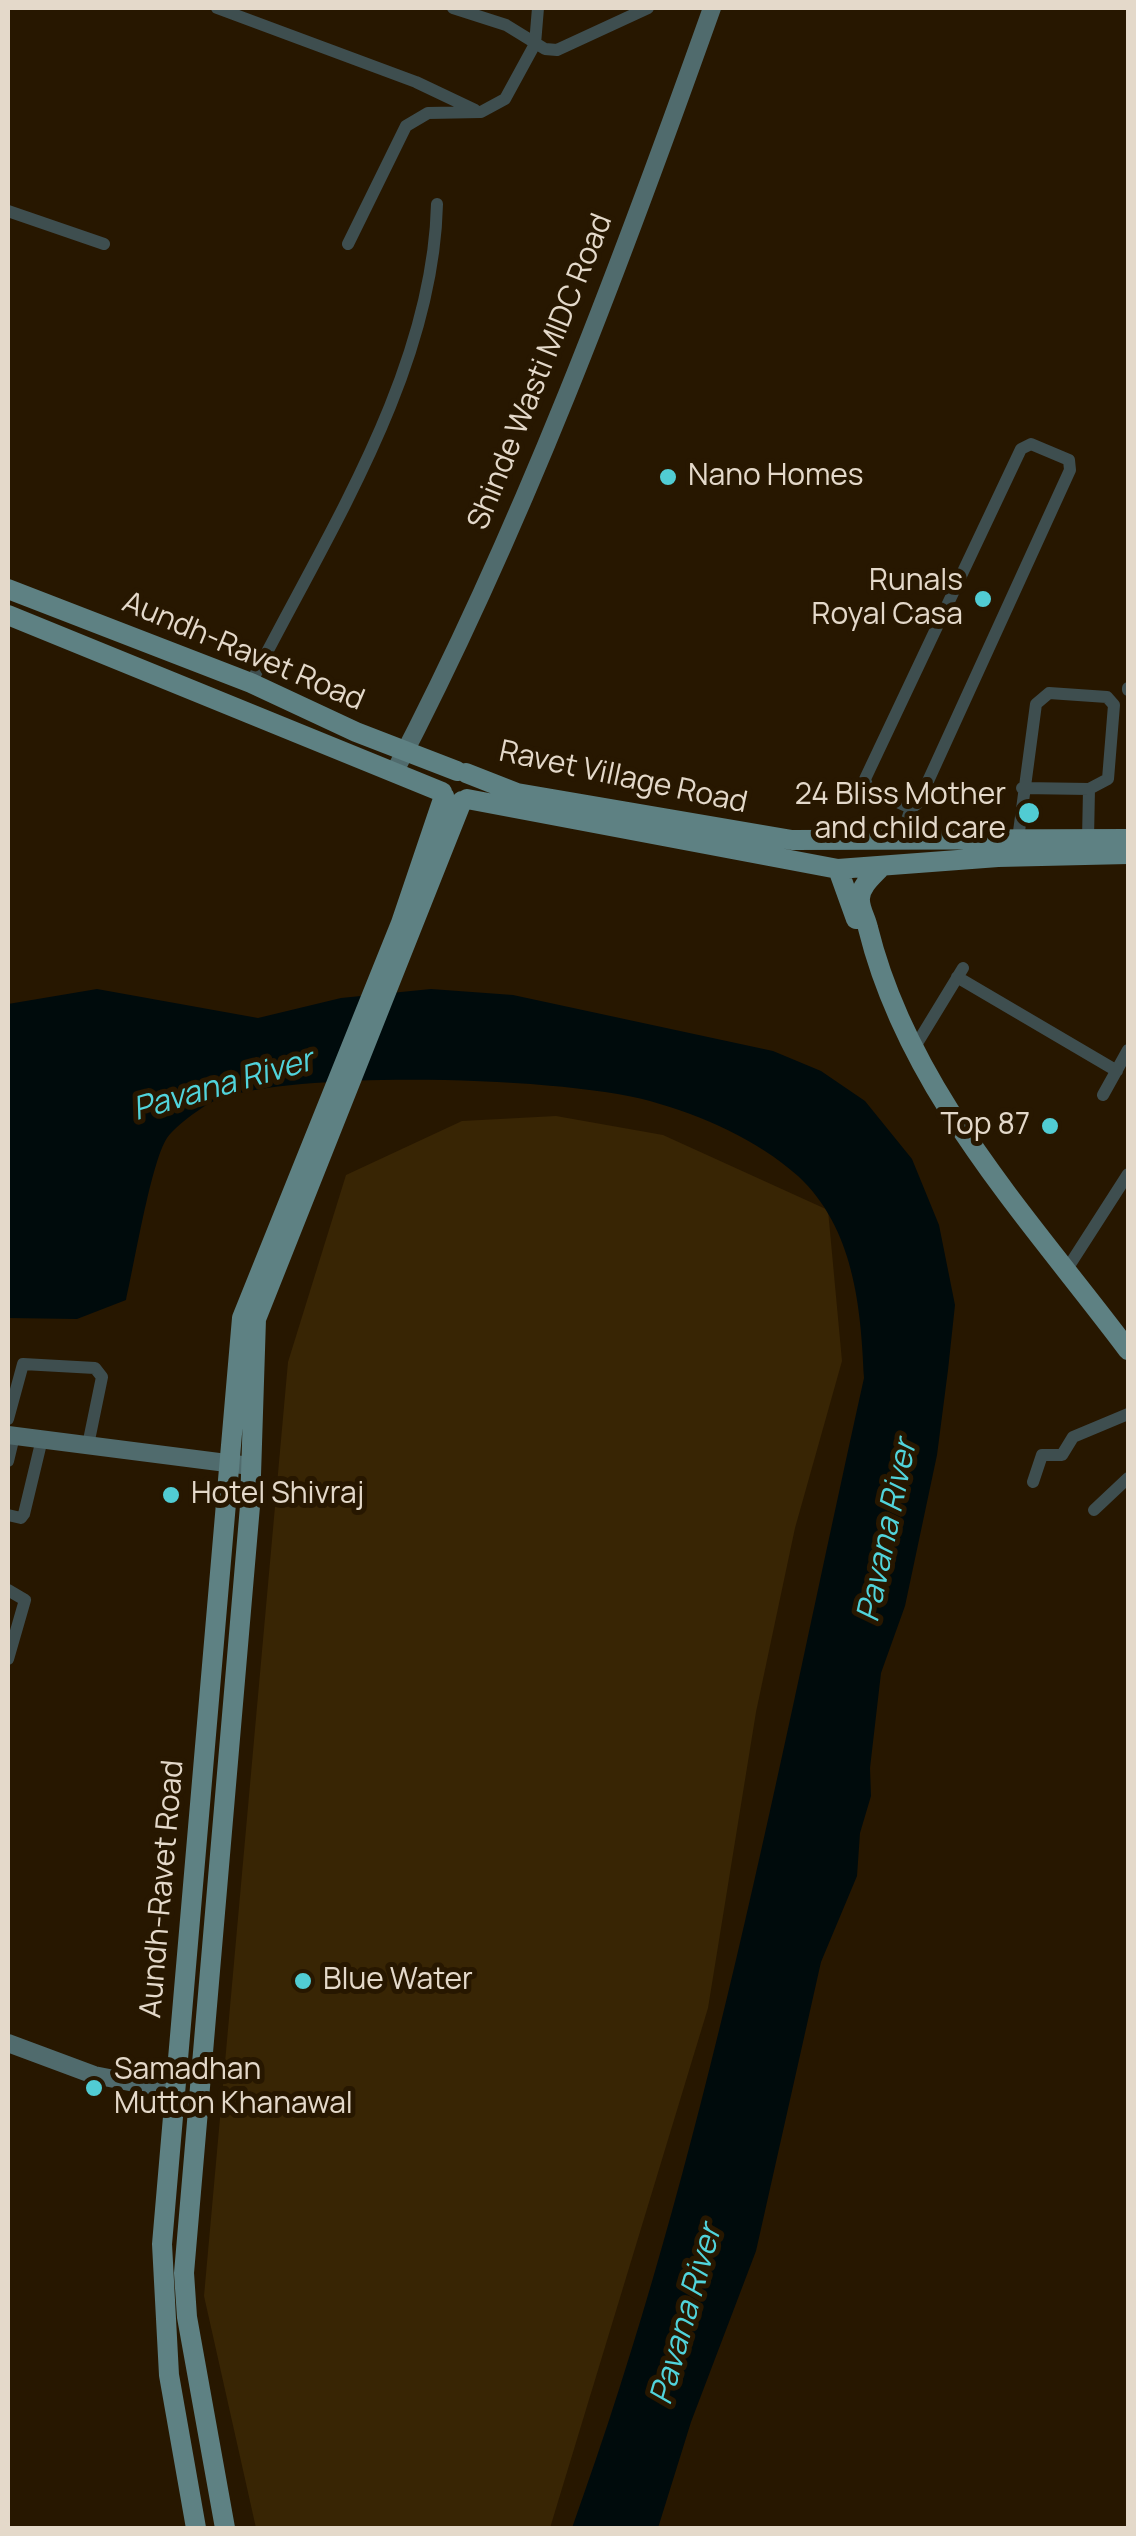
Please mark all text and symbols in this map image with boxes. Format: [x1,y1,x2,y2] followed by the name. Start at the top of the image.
[461,209,621,535] street label: Shinde Wasti MIDC Road
[688,459,864,495] place label: Nano Homes
[657,466,679,488] marker: Nano Homes
[812,564,963,634] place label: Runals Royal Casa
[117,585,369,719] street label: Aundh-Ravet Road
[972,588,994,610] marker: Runals Royal Casa
[496,734,750,822] street label: Ravet Village Road
[795,778,1006,848] place label: 24 Bliss Mother and child care
[1016,800,1042,826] marker: 24 Bliss Mother and child care
[129,1042,317,1130] water label: Pavana River
[941,1108,1030,1144] place label: Top 87
[1039,1115,1061,1137] marker: Top 87
[850,1436,926,1626] water label: Pavana River
[191,1477,364,1513] place label: Hotel Shivraj
[160,1484,182,1506] marker: Hotel Shivraj
[134,1758,192,2020] street label: Aundh-Ravet Road
[323,1963,473,1999] place label: Blue Water
[292,1970,314,1992] marker: Blue Water
[114,2053,353,2124] place label: Samadhan Mutton Khanawal
[83,2077,105,2099] marker: Samadhan Mutton Khanawal
[643,2221,731,2409] water label: Pavana River

